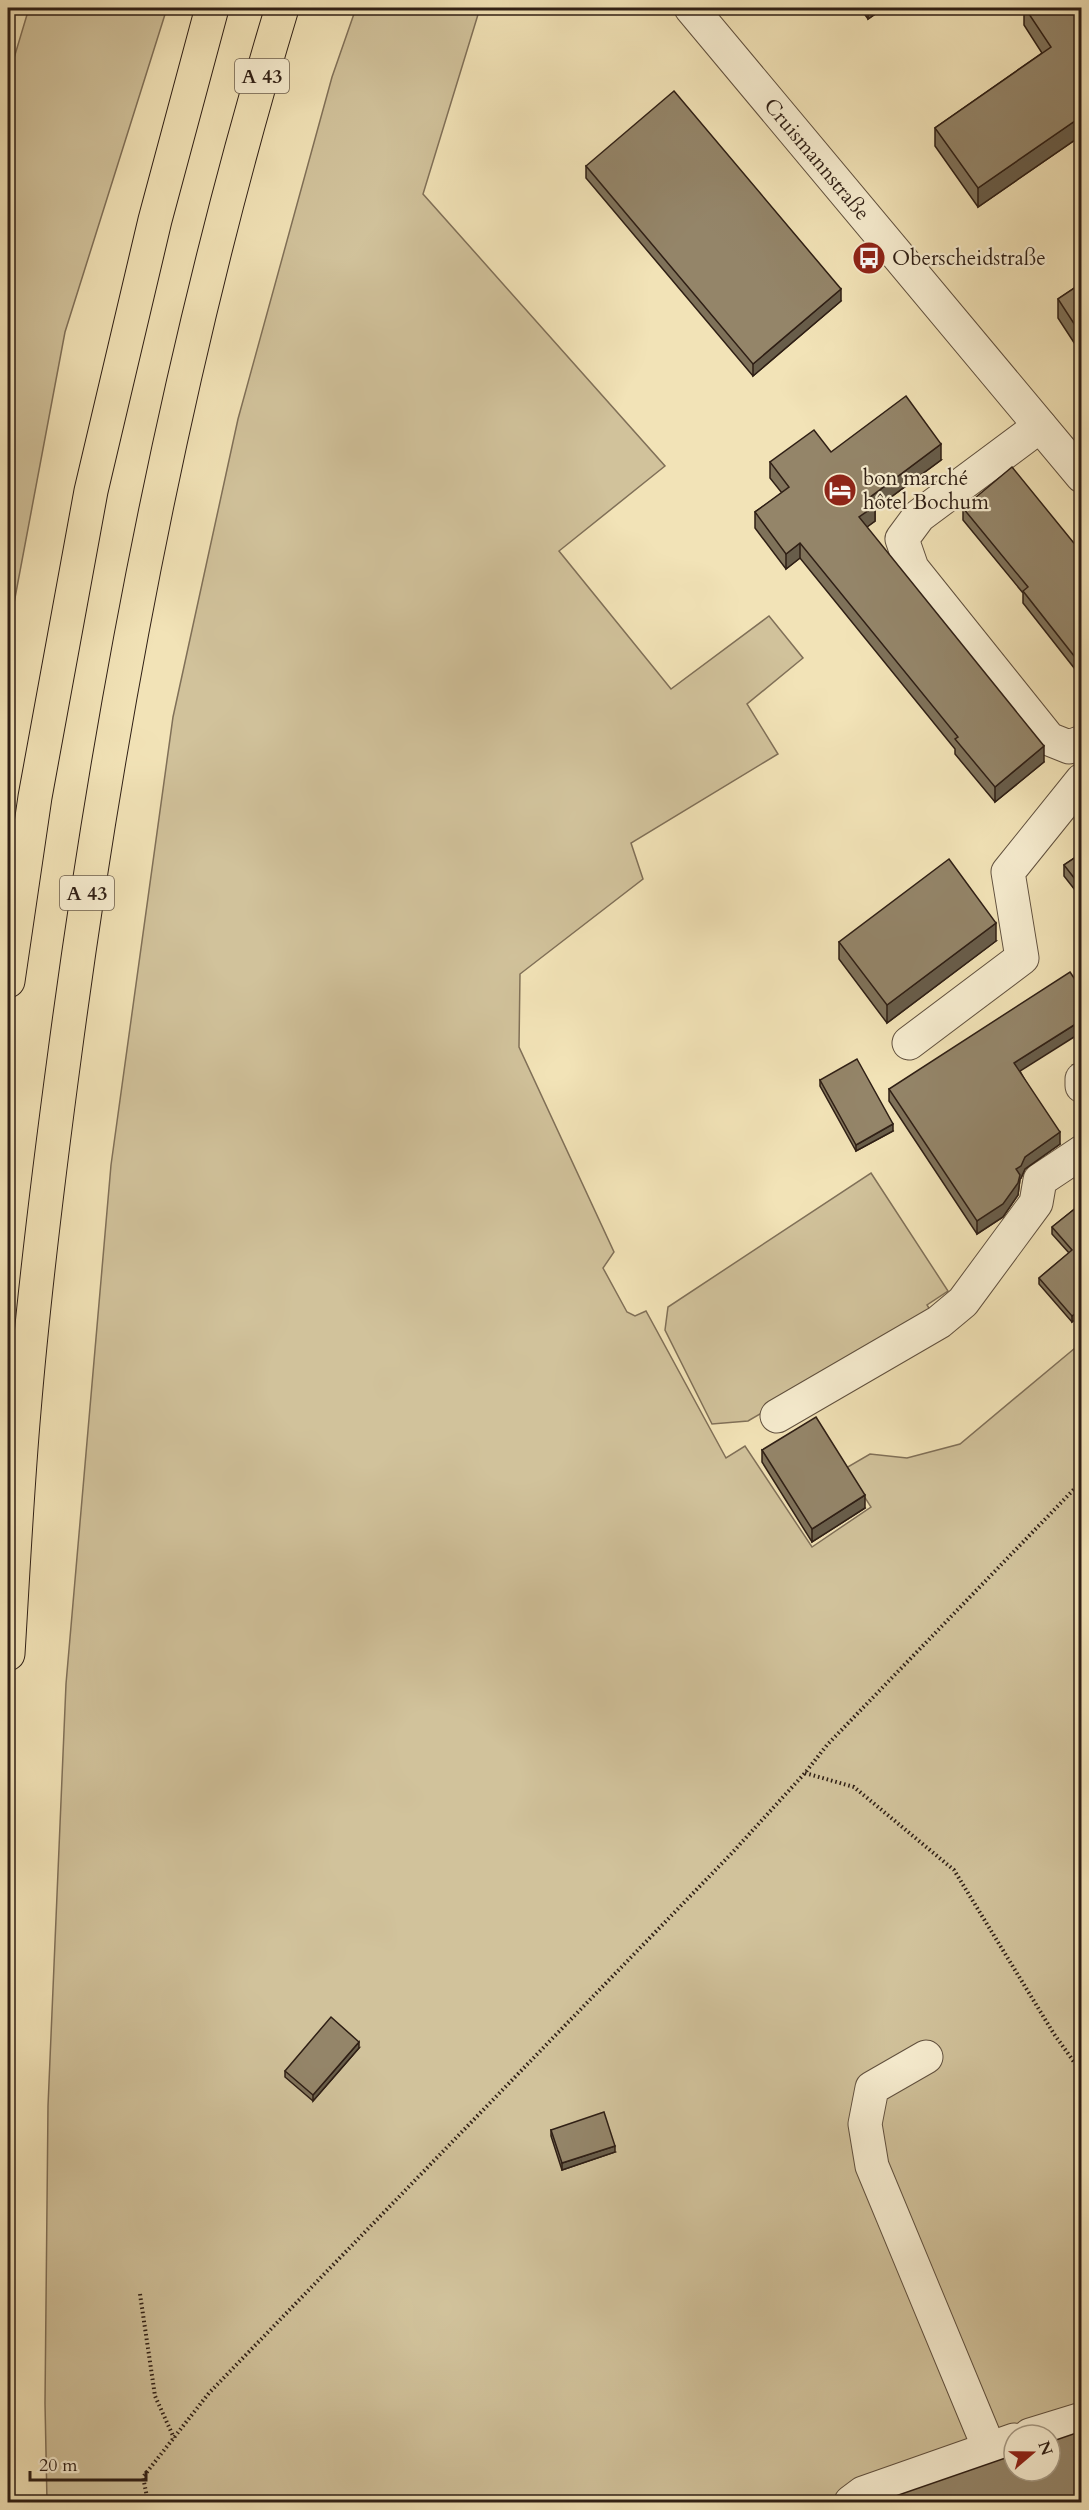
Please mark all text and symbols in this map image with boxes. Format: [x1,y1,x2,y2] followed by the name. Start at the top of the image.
[235,59,289,93] road number: A 43
[757,92,876,227] street label: Cruismannstraße
[851,240,887,276] bus stop icon: Oberscheidstraße
[892,244,1046,273] place label: Oberscheidstraße
[863,464,989,517] place label: bon marché hôtel Bochum
[822,472,858,508] hotel icon: bon marché hôtel Bochum
[60,876,114,910] road number: A 43
[1002,2423,1062,2483] north arrow
[1032,2438,1058,2459] text: N
[30,2444,146,2482] scale bar
[39,2453,78,2478] text: 20 m

